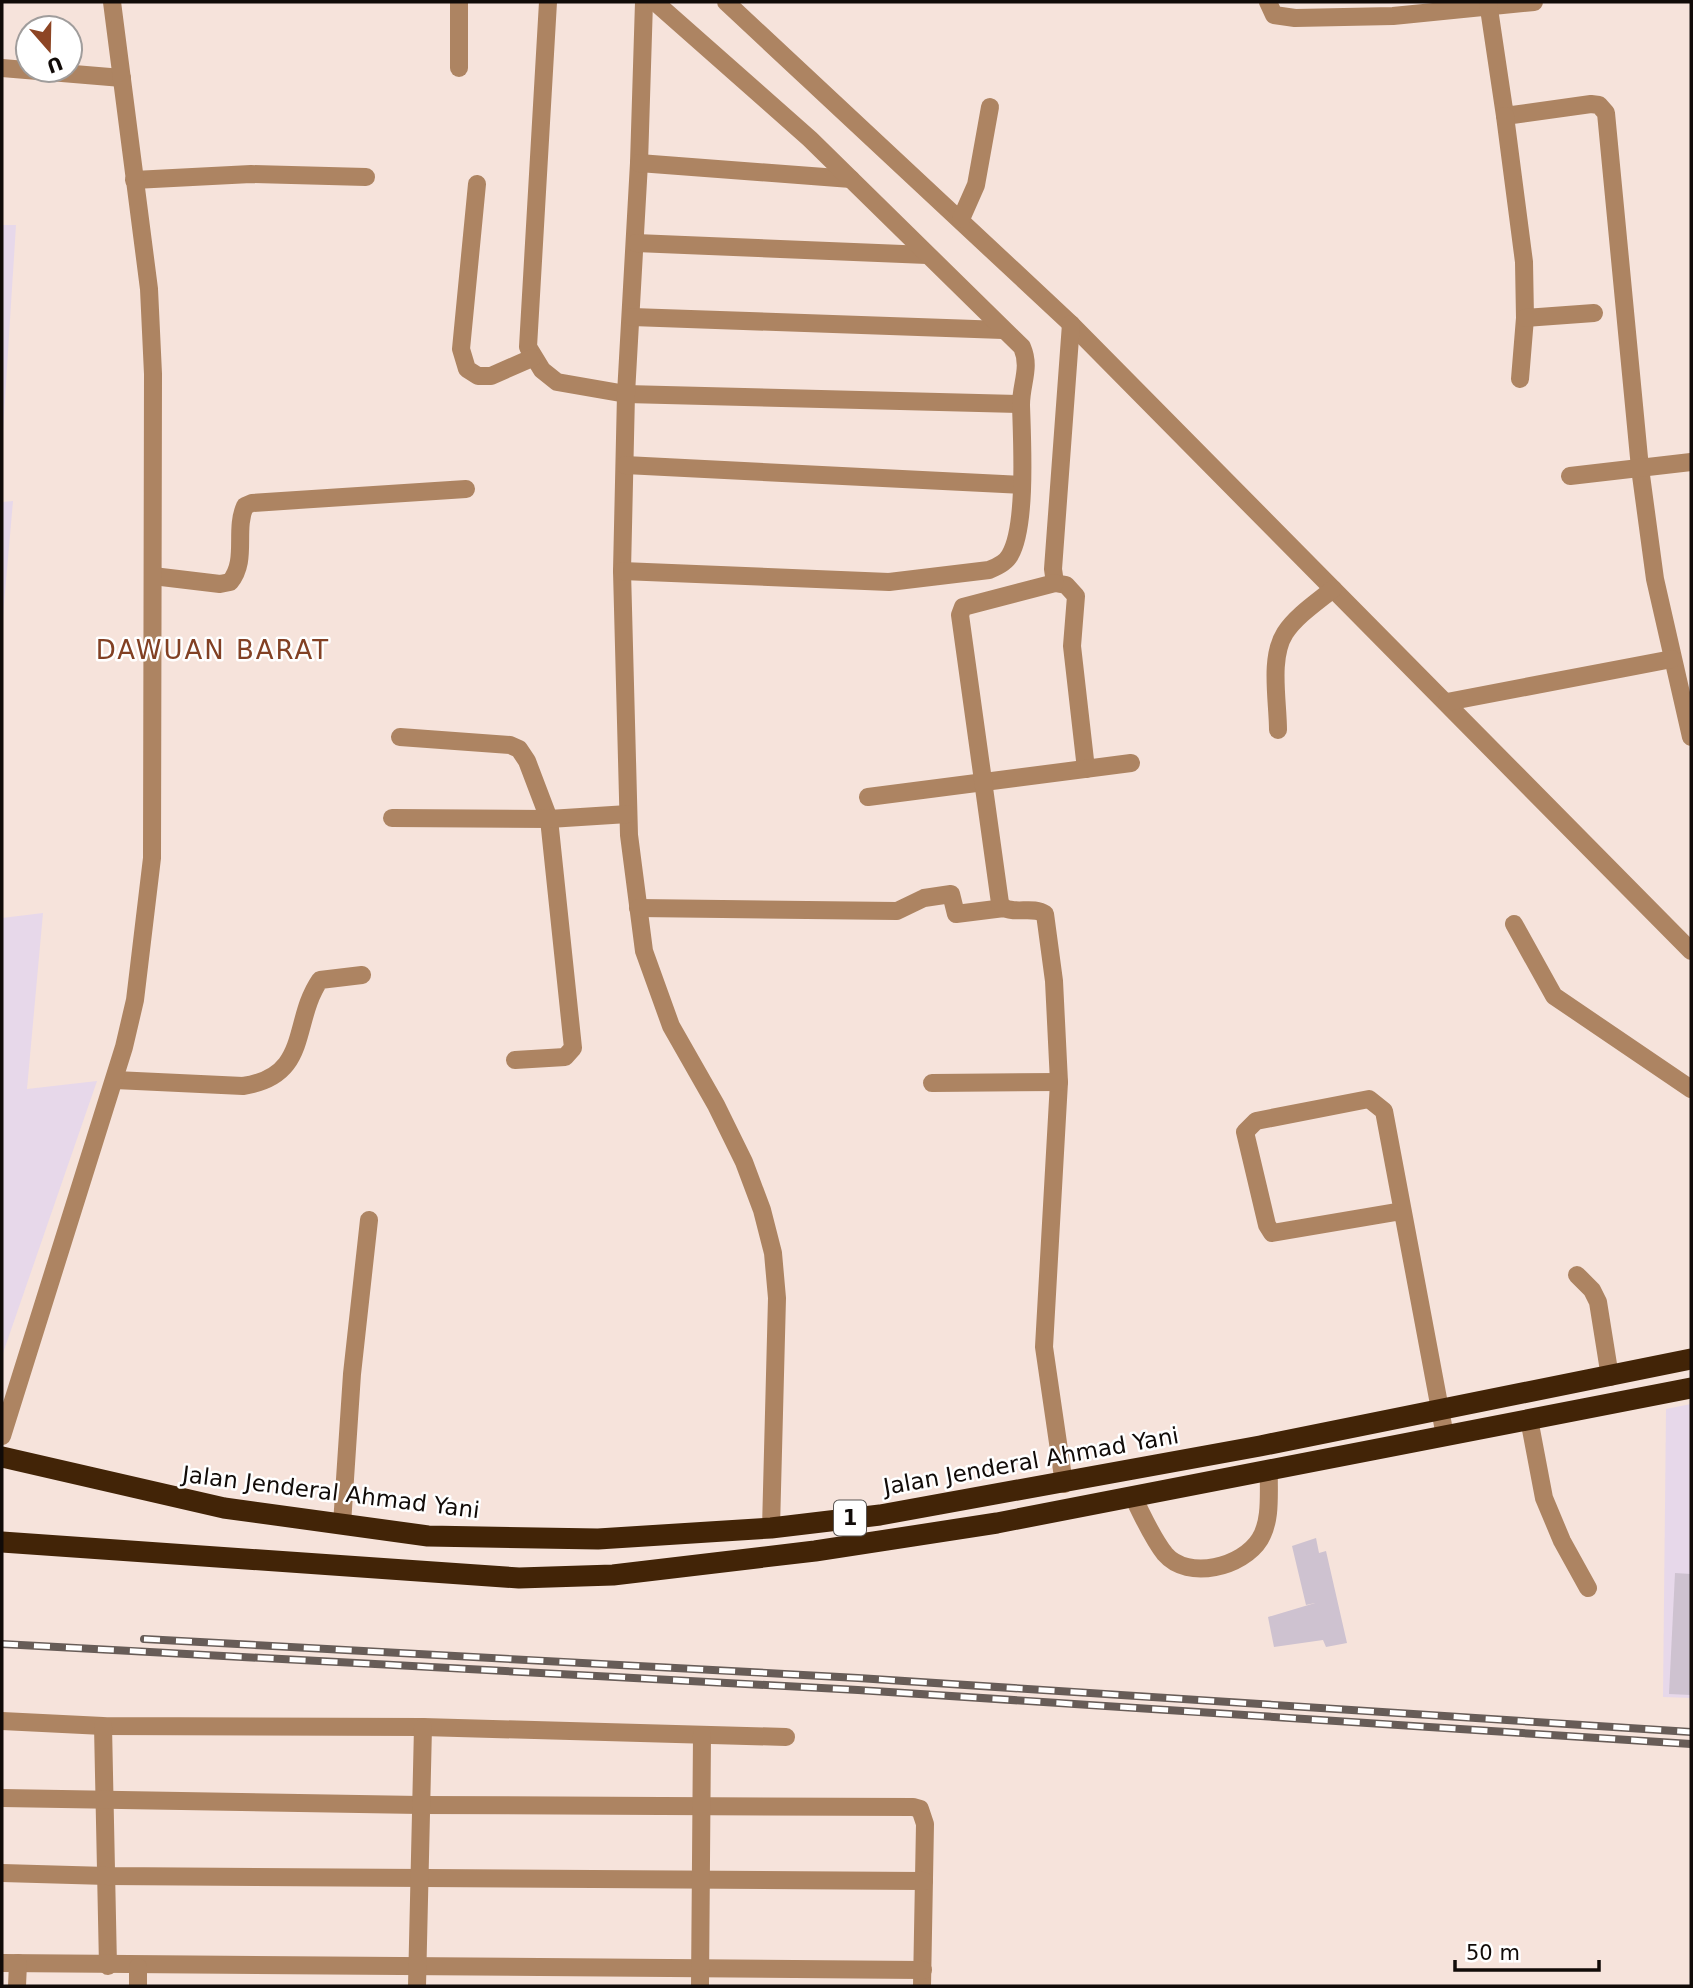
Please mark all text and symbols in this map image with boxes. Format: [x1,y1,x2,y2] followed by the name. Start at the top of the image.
[14,14,84,84] north arrow
[44,52,66,78] text: U
[96,635,330,665] district label: DAWUAN BARAT
[879,1422,1181,1500] street label: Jalan Jenderal Ahmad Yani
[179,1461,481,1523] street label: Jalan Jenderal Ahmad Yani
[834,1500,866,1536] road number: 1
[1455,1928,1598,1972] scale bar
[1466,1941,1520,1965] text: 50 m

